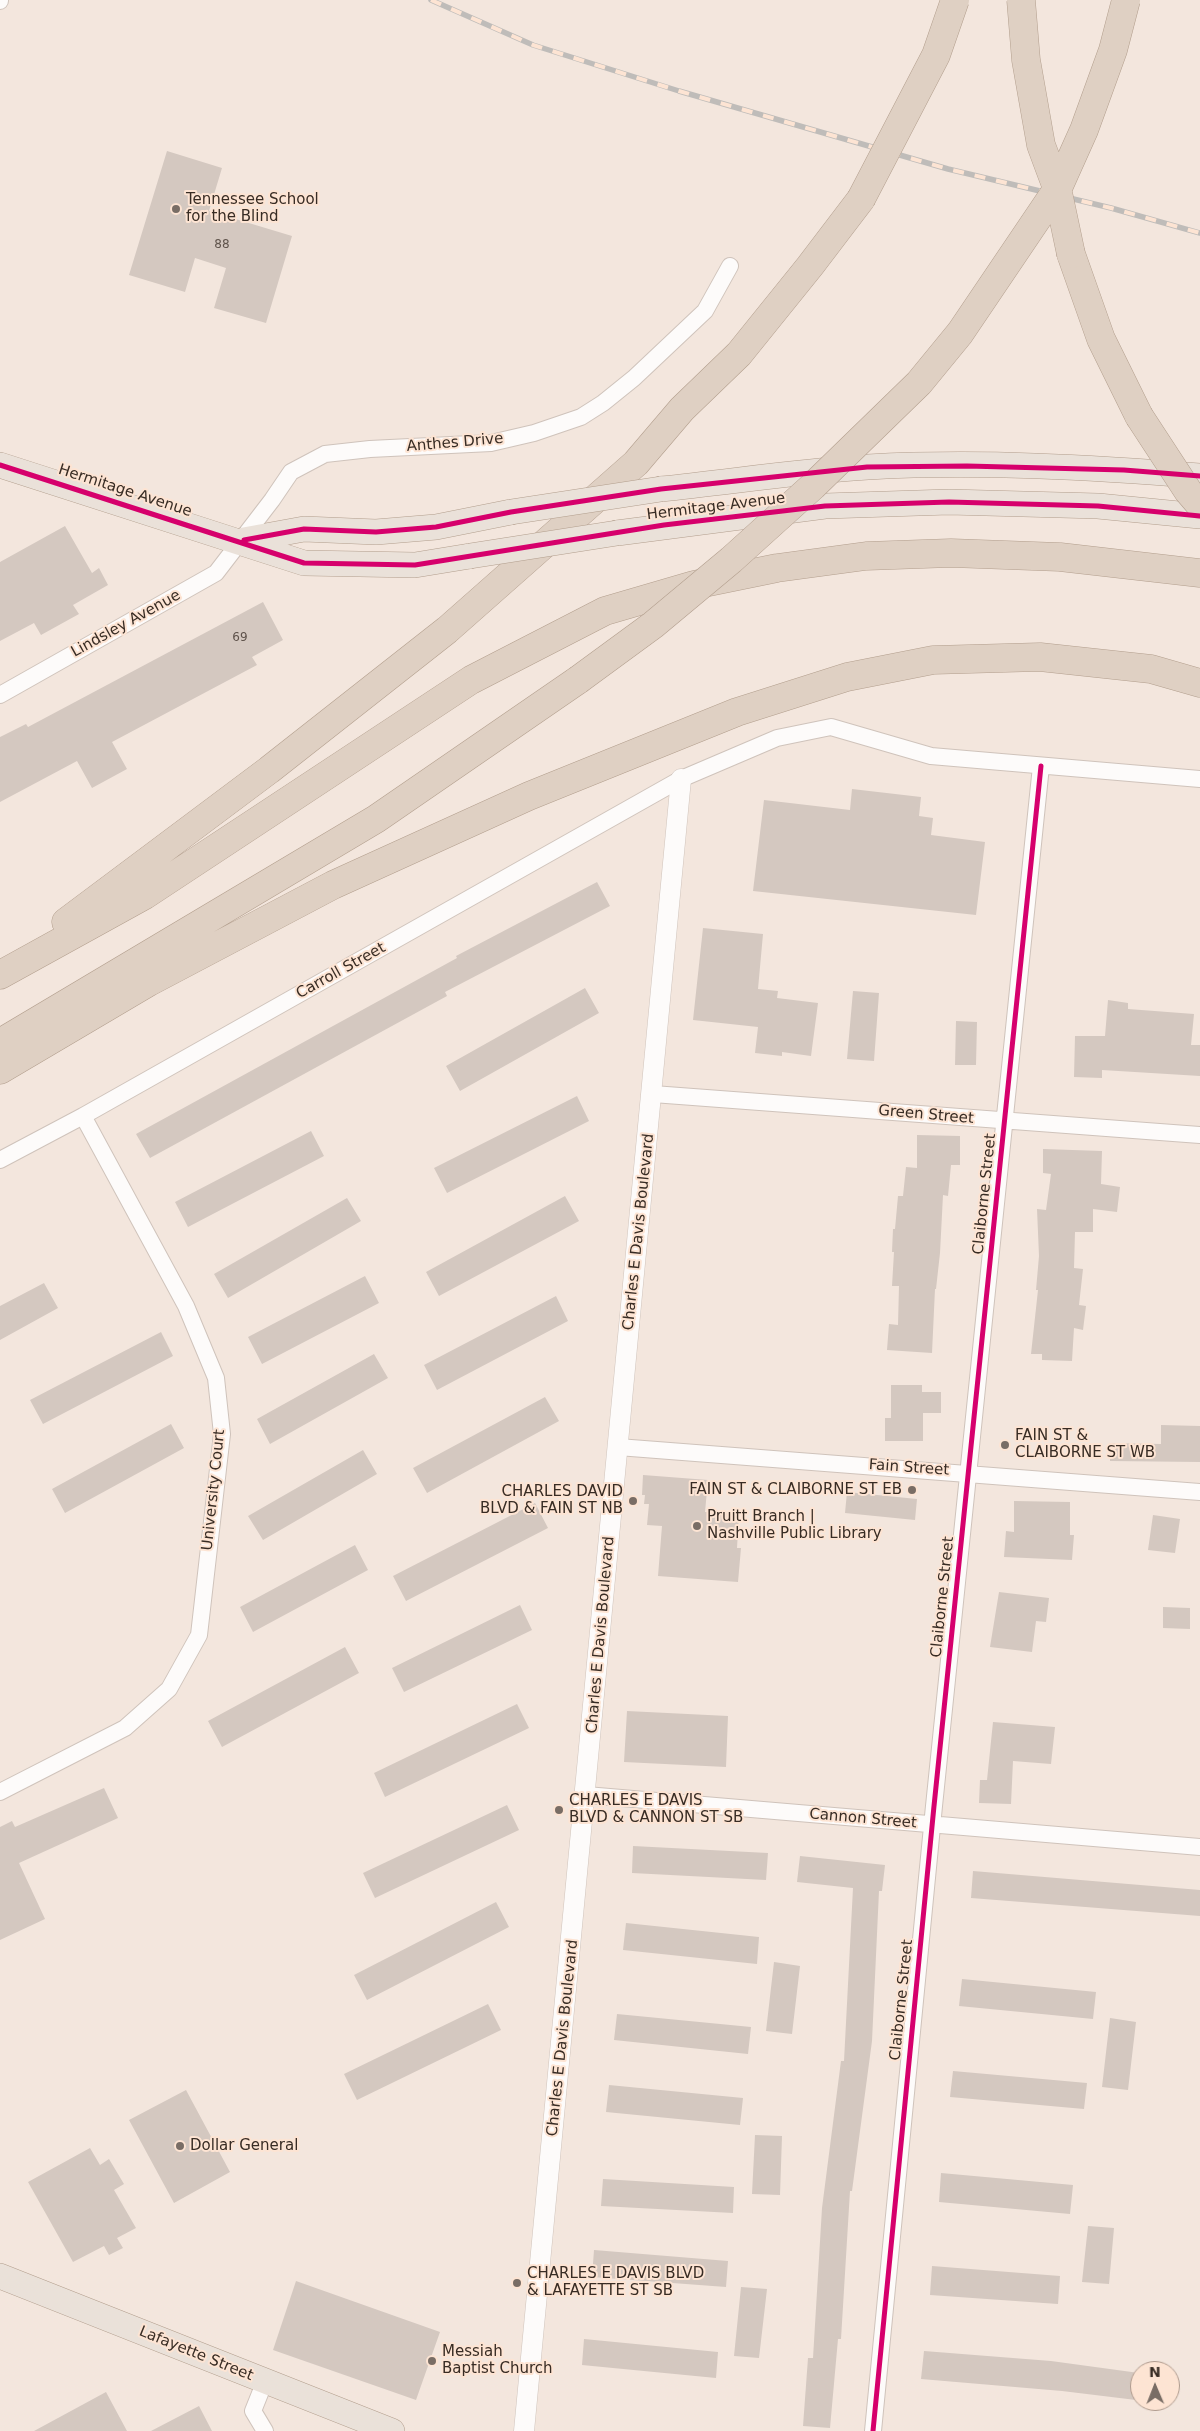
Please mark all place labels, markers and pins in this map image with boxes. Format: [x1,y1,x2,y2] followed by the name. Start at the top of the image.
[186,191,319,226] place label: Tennessee School for the Blind
[170,203,182,215] marker: Tennessee School for the Blind
[1015,1427,1155,1462] place label: FAIN ST & CLAIBORNE ST WB
[999,1439,1011,1451] marker: FAIN ST & CLAIBORNE ST WB
[689,1481,902,1499] place label: FAIN ST & CLAIBORNE ST EB
[480,1483,623,1518] place label: CHARLES DAVID BLVD & FAIN ST NB
[906,1484,918,1496] marker: FAIN ST & CLAIBORNE ST EB
[627,1495,639,1507] marker: CHARLES DAVID BLVD & FAIN ST NB
[707,1508,882,1543] place label: Pruitt Branch | Nashville Public Library
[691,1520,703,1532] marker: Pruitt Branch | Nashville Public Library
[569,1792,743,1827] place label: CHARLES E DAVIS BLVD & CANNON ST SB
[553,1804,565,1816] marker: CHARLES E DAVIS BLVD & CANNON ST SB
[190,2137,298,2155] place label: Dollar General
[174,2140,186,2152] marker: Dollar General
[527,2265,704,2300] place label: CHARLES E DAVIS BLVD & LAFAYETTE ST SB
[511,2277,523,2289] marker: CHARLES E DAVIS BLVD & LAFAYETTE ST SB
[442,2343,553,2378] place label: Messiah Baptist Church
[426,2355,438,2367] marker: Messiah Baptist Church

